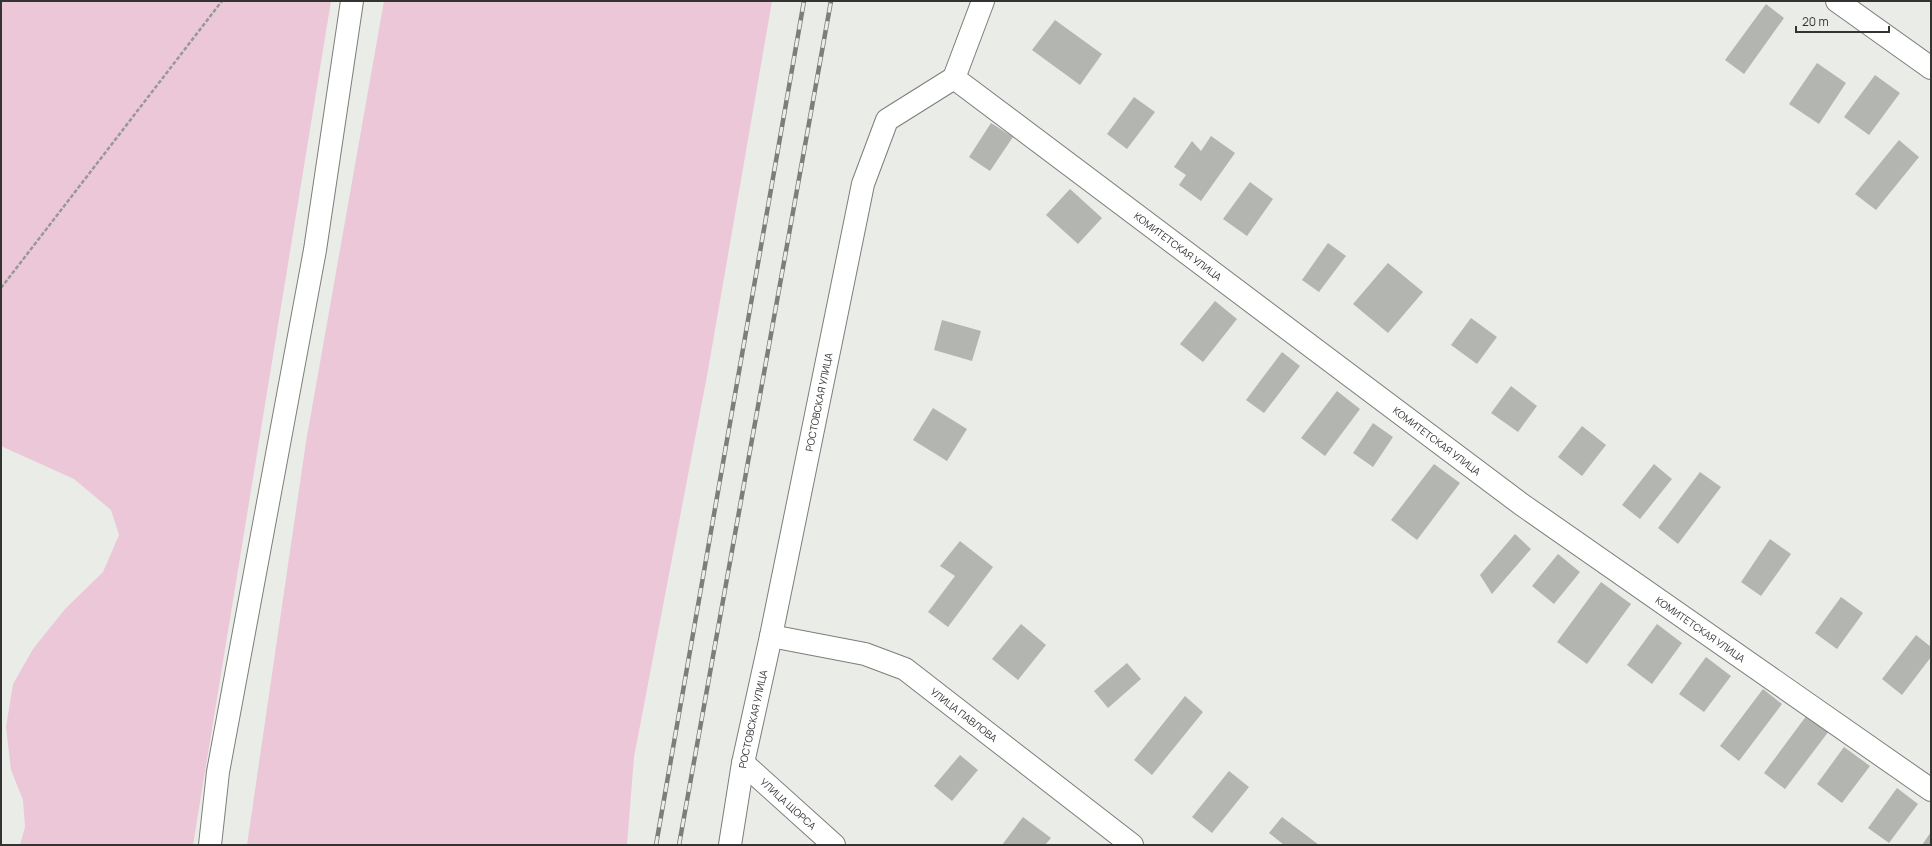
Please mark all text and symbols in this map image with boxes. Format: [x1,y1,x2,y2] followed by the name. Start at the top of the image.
[1796,8,1889,34] scale bar
[1802,13,1829,30] text: 20 m
[1131,209,1225,284] street label: КОМИТЕТСКАЯ УЛИЦА
[802,351,836,453] street label: РОСТОВСКАЯ УЛИЦА
[1390,403,1484,479] street label: КОМИТЕТСКАЯ УЛИЦА
[1653,593,1749,666] street label: КОМИТЕТСКАЯ УЛИЦА
[735,668,770,769] street label: РОСТОВСКАЯ УЛИЦА
[928,684,1001,745] street label: УЛИЦА ПАВЛОВА
[757,775,820,833] street label: УЛИЦА ЩОРСА

